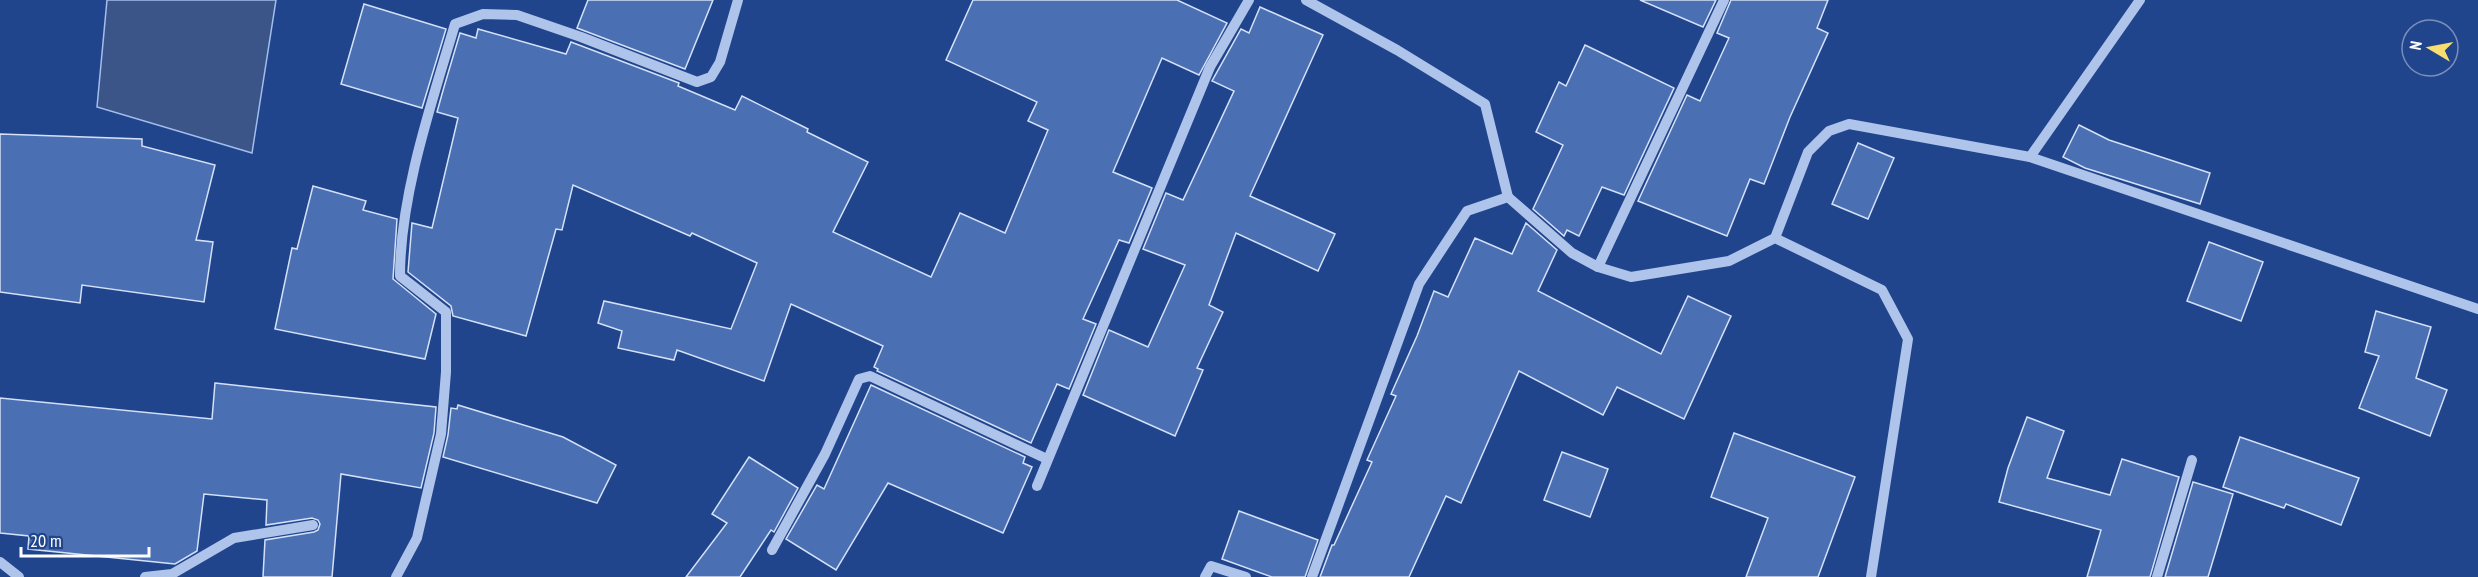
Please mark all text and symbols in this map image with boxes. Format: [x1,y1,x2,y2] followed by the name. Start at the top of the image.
[2400,18,2460,78] north arrow
[2405,39,2426,51] text: N
[21,520,148,558] scale bar
[30,529,62,552] text: 20 m

